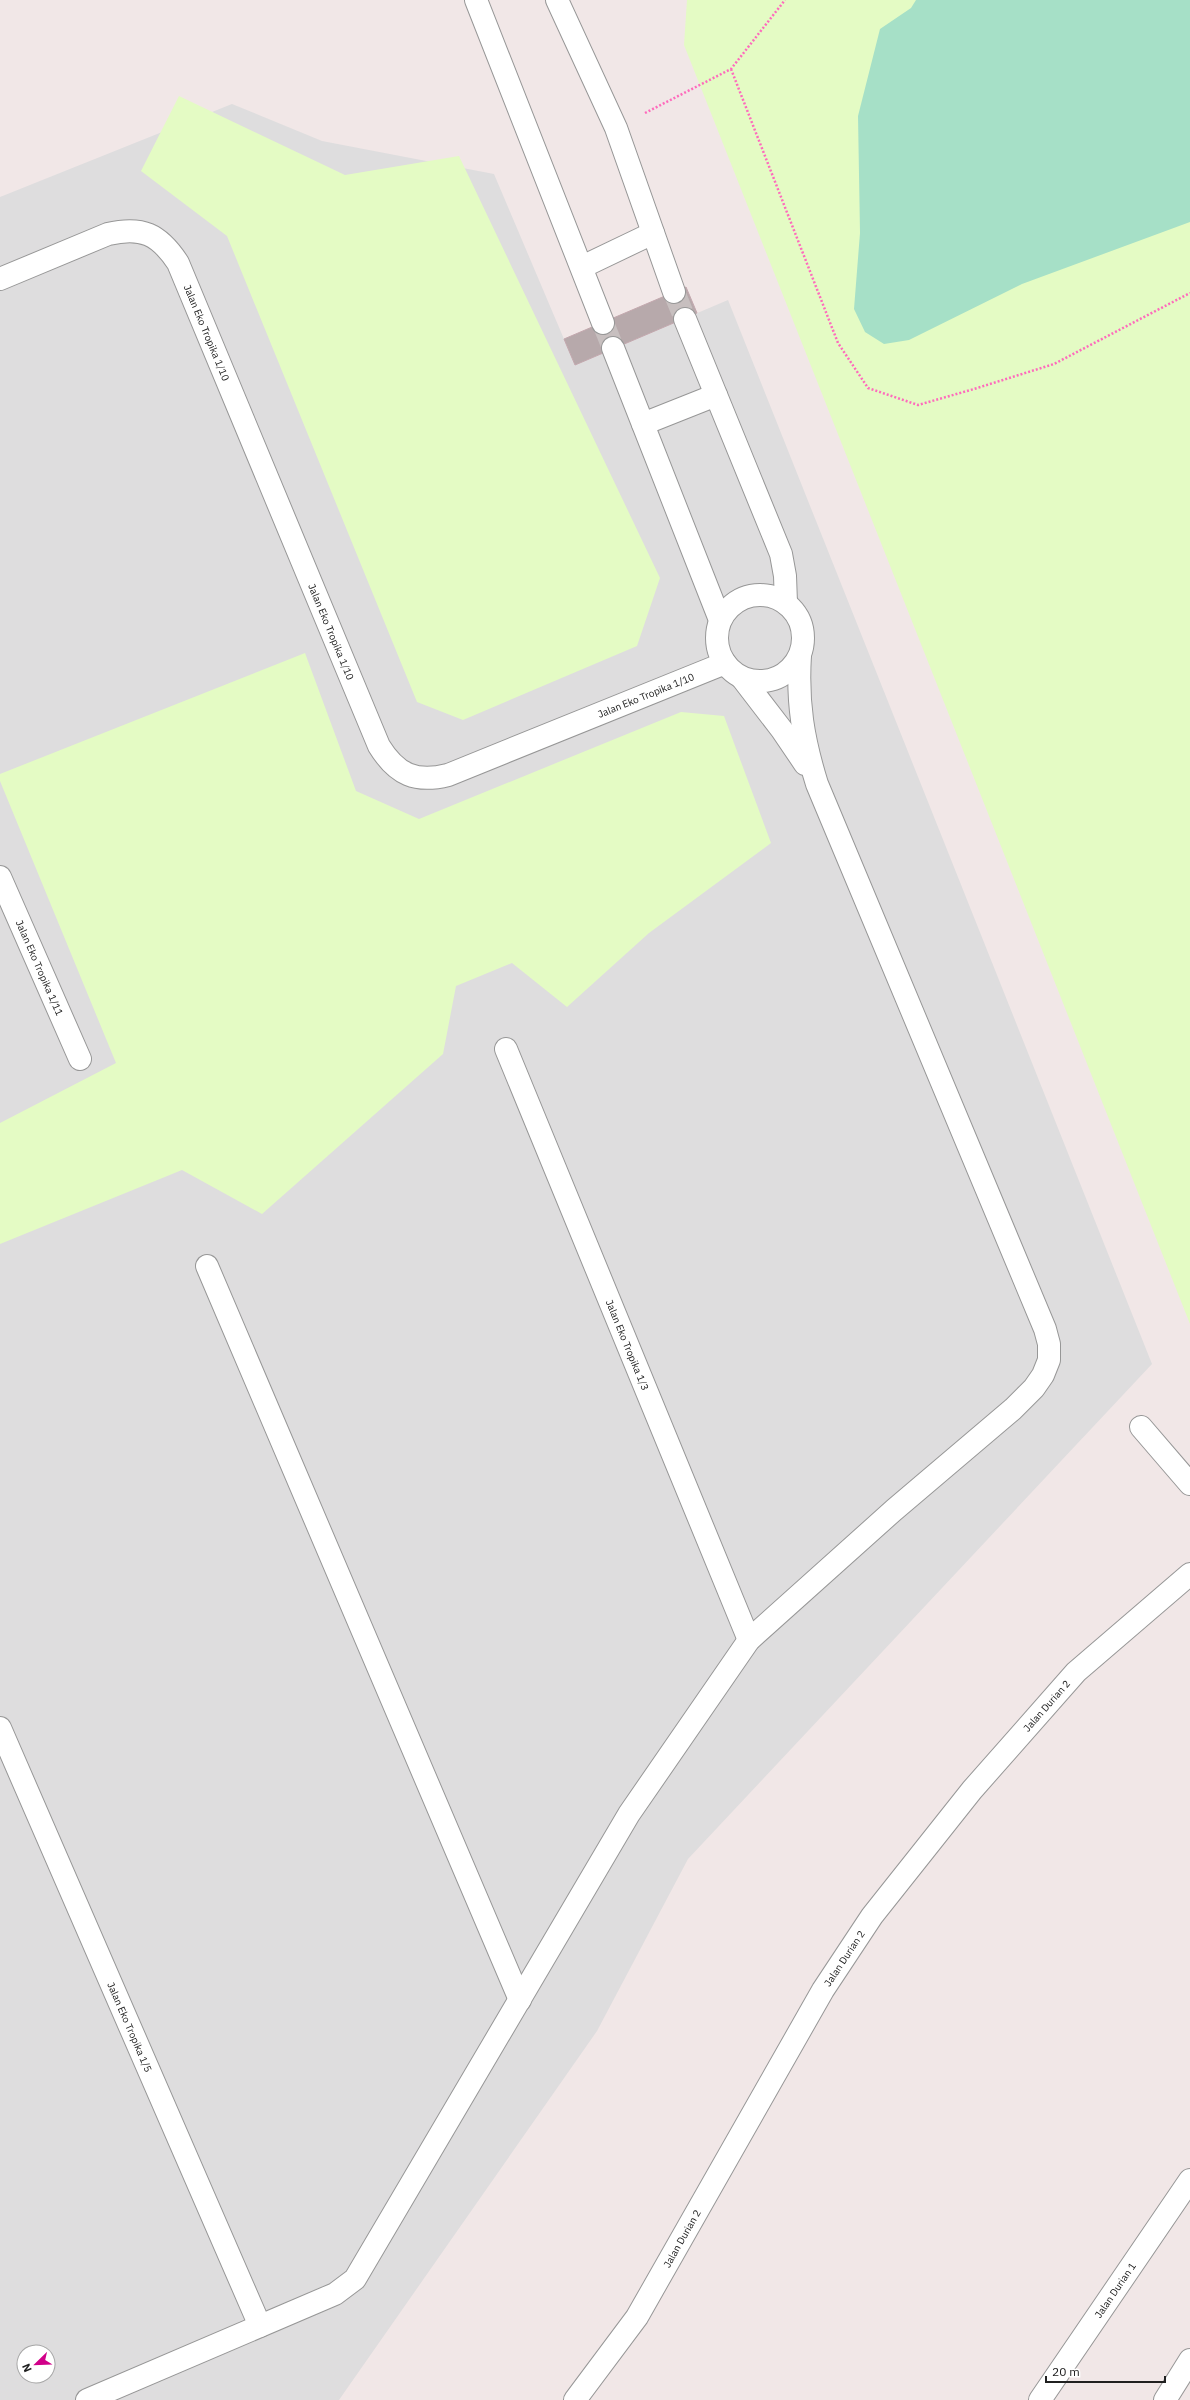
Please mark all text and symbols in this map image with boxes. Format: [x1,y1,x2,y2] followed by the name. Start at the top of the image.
[181,282,233,383] street label: Jalan Eko Tropika 1/10
[306,582,357,682] street label: Jalan Eko Tropika 1/10
[596,670,696,720] street label: Jalan Eko Tropika 1/10
[13,918,67,1017] street label: Jalan Eko Tropika 1/11
[603,1298,652,1392] street label: Jalan Eko Tropika 1/3
[1020,1677,1073,1734] street label: Jalan Durian 2
[821,1928,867,1989] street label: Jalan Durian 2
[105,1980,155,2074] street label: Jalan Eko Tropika 1/5
[660,2207,703,2270] street label: Jalan Durian 2
[1091,2260,1138,2320] street label: Jalan Durian 1
[16,2344,56,2384] north arrow
[1046,2358,1165,2384] scale bar
[19,2361,35,2374] text: N
[1052,2364,1080,2379] text: 20 m

